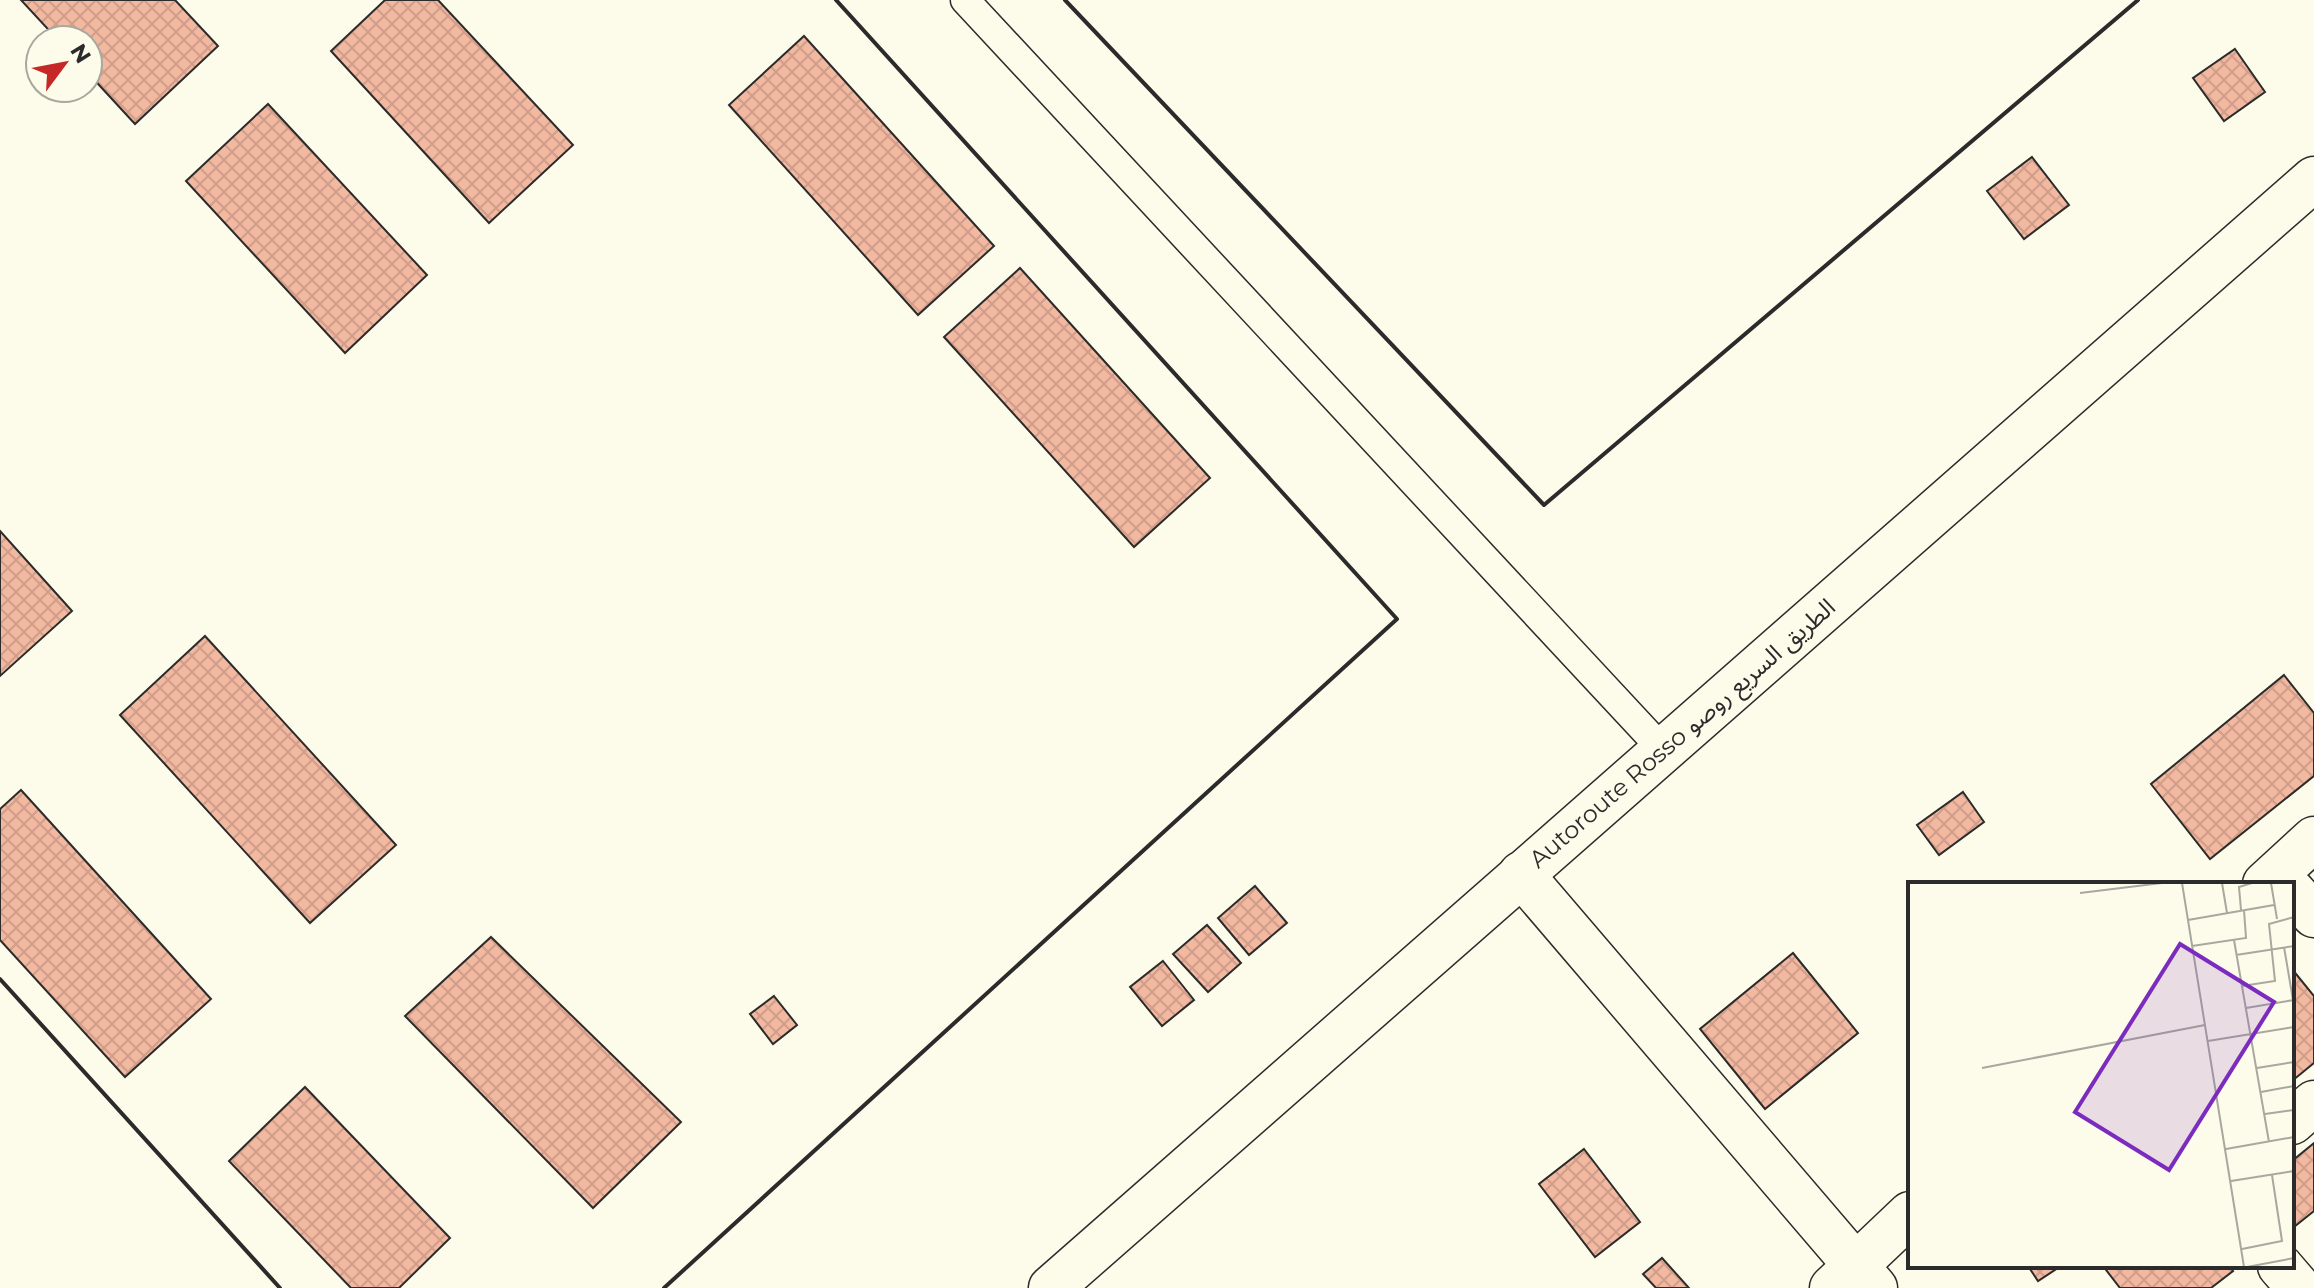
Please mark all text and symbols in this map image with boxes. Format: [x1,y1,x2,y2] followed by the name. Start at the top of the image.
[24,24,104,104] north arrow
[64,39,97,68] text: N
[1523,592,1843,876] street label: Autoroute Rosso الطريق السريع روصو
[1908,882,2294,1268] inset map

